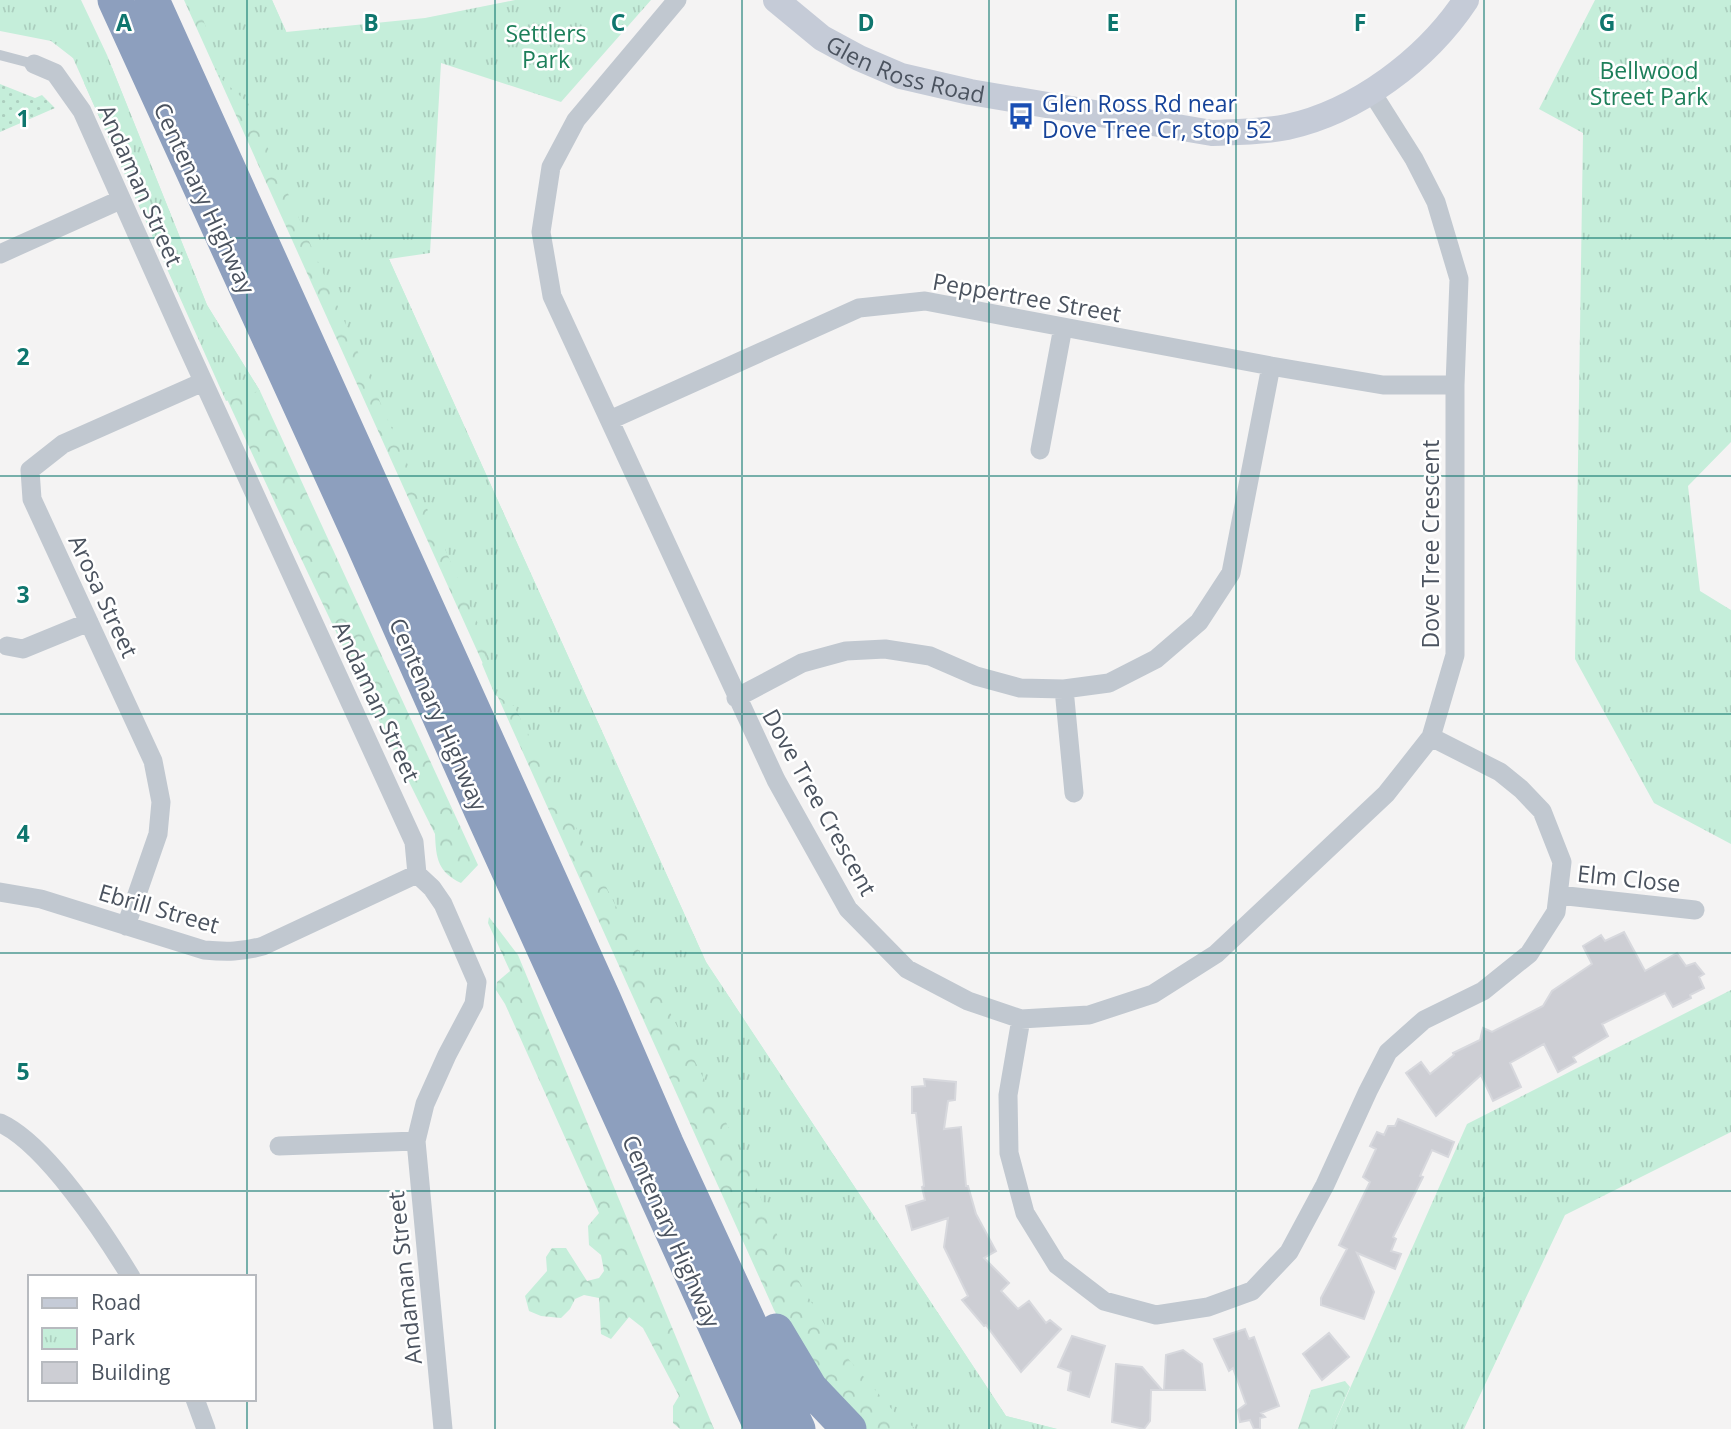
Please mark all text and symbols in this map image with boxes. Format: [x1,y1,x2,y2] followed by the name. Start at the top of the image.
[116,6,132,38] text: A
[363,6,379,38] text: B
[611,6,625,38] text: C
[857,6,875,38] text: D
[1107,6,1119,38] text: E
[1354,6,1366,38] text: F
[1599,6,1615,38] text: G
[505,17,587,75] park label: Settlers Park
[821,27,987,110] street label: Glen Ross Road
[1590,54,1708,112] park label: Bellwood Street Park
[1042,87,1272,145] place label: Glen Ross Rd near Dove Tree Cr, stop 52
[147,97,264,299] street label: Centenary Highway
[91,99,191,271] street label: Andaman Street
[1006,101,1036,131] bus stop icon: Glen Ross Rd near Dove Tree Cr, stop 52
[16,102,30,134] text: 1
[930,265,1124,329] street label: Peppertree Street
[16,340,30,372] text: 2
[1414,440,1446,648] street label: Dove Tree Crescent
[62,530,146,662] street label: Arosa Street
[16,578,30,610] text: 3
[382,613,496,816] street label: Centenary Highway
[326,615,428,787] street label: Andaman Street
[755,703,885,901] street label: Dove Tree Crescent
[16,817,30,849] text: 4
[1576,857,1682,899] street label: Elm Close
[95,876,223,940] street label: Ebrill Street
[16,1055,30,1087] text: 5
[615,1130,729,1333] street label: Centenary Highway
[379,1190,429,1366] street label: Andaman Street
[28,1275,256,1401] legend
[91,1288,141,1316] text: Road
[91,1323,135,1351] text: Park
[91,1358,170,1386] text: Building

